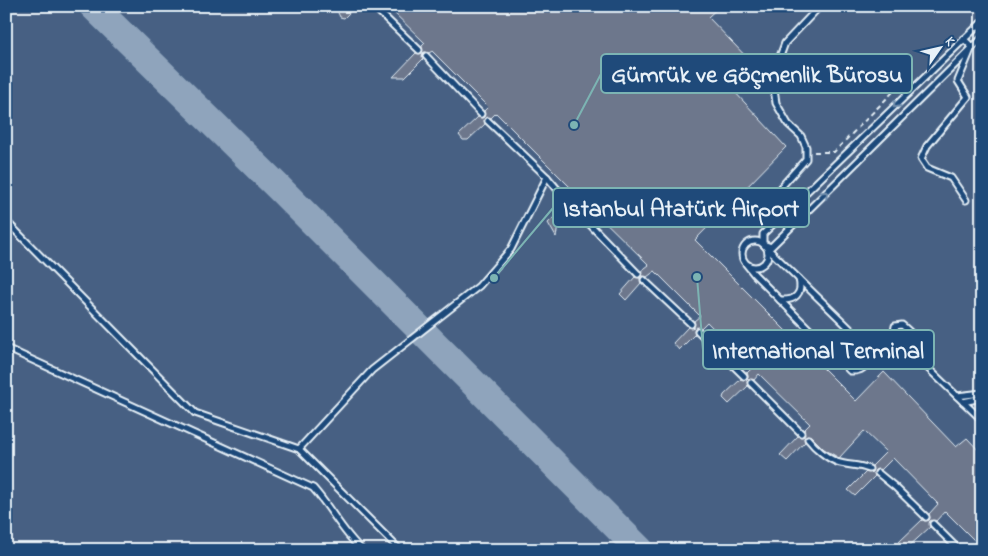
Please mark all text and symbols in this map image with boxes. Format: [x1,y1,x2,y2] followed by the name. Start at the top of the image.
[916,22,966,72] north arrow
[939,33,961,51] text: K
[601,54,912,93] callout: Gümrük ve Göçmenlik Bürosu
[611,59,903,94] text: Gümrük ve Göçmenlik Bürosu
[893,99,902,108] one-way arrow
[553,188,809,227] callout: Istanbul Atatürk Airport
[819,191,828,200] one-way arrow
[563,193,800,228] text: Istanbul Atatürk Airport
[703,330,934,369] callout: International Terminal
[712,335,924,370] text: International Terminal

